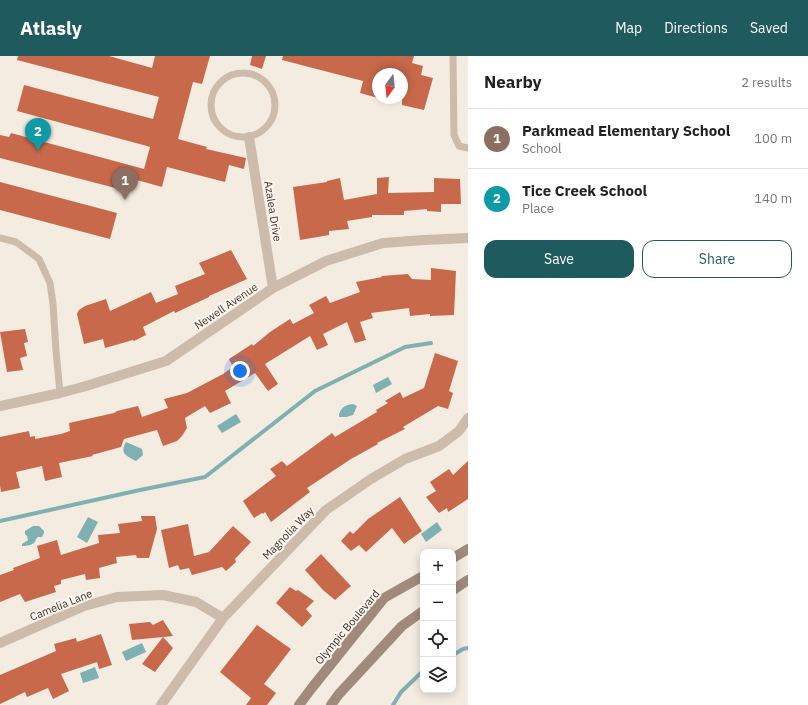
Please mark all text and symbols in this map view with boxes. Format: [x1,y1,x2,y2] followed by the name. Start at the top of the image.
[20,16,82,40] text: Atlasly
[615,19,642,37] text: Map
[664,19,728,37] text: Directions
[750,19,788,37] text: Saved
[372,68,408,104] north arrow
[484,71,542,93] text: Nearby
[741,74,792,91] text: 2 results
[25,118,51,151] pin: 2
[522,121,730,140] text: Parkmead Elementary School
[493,130,501,147] text: 1
[754,130,792,147] text: 100 m
[522,140,562,157] text: School
[112,167,138,200] pin: 1
[261,180,285,242] street label: Azalea Drive
[522,181,647,200] text: Tice Creek School
[493,190,501,207] text: 2
[754,190,792,207] text: 140 m
[522,200,554,217] text: Place
[484,240,634,278] button: Save
[642,240,792,278] button: Share
[192,280,260,332] street label: Newell Avenue
[230,361,250,381] your location
[259,503,317,562] street label: Magnolia Way
[420,549,456,693] map controls
[420,549,456,585] button: +
[420,585,456,621] button: −
[28,586,94,624] street label: Camelia Lane
[312,587,382,667] street label: Olympic Boulevard
[420,621,456,657] button: locate
[420,657,456,693] button: layers

